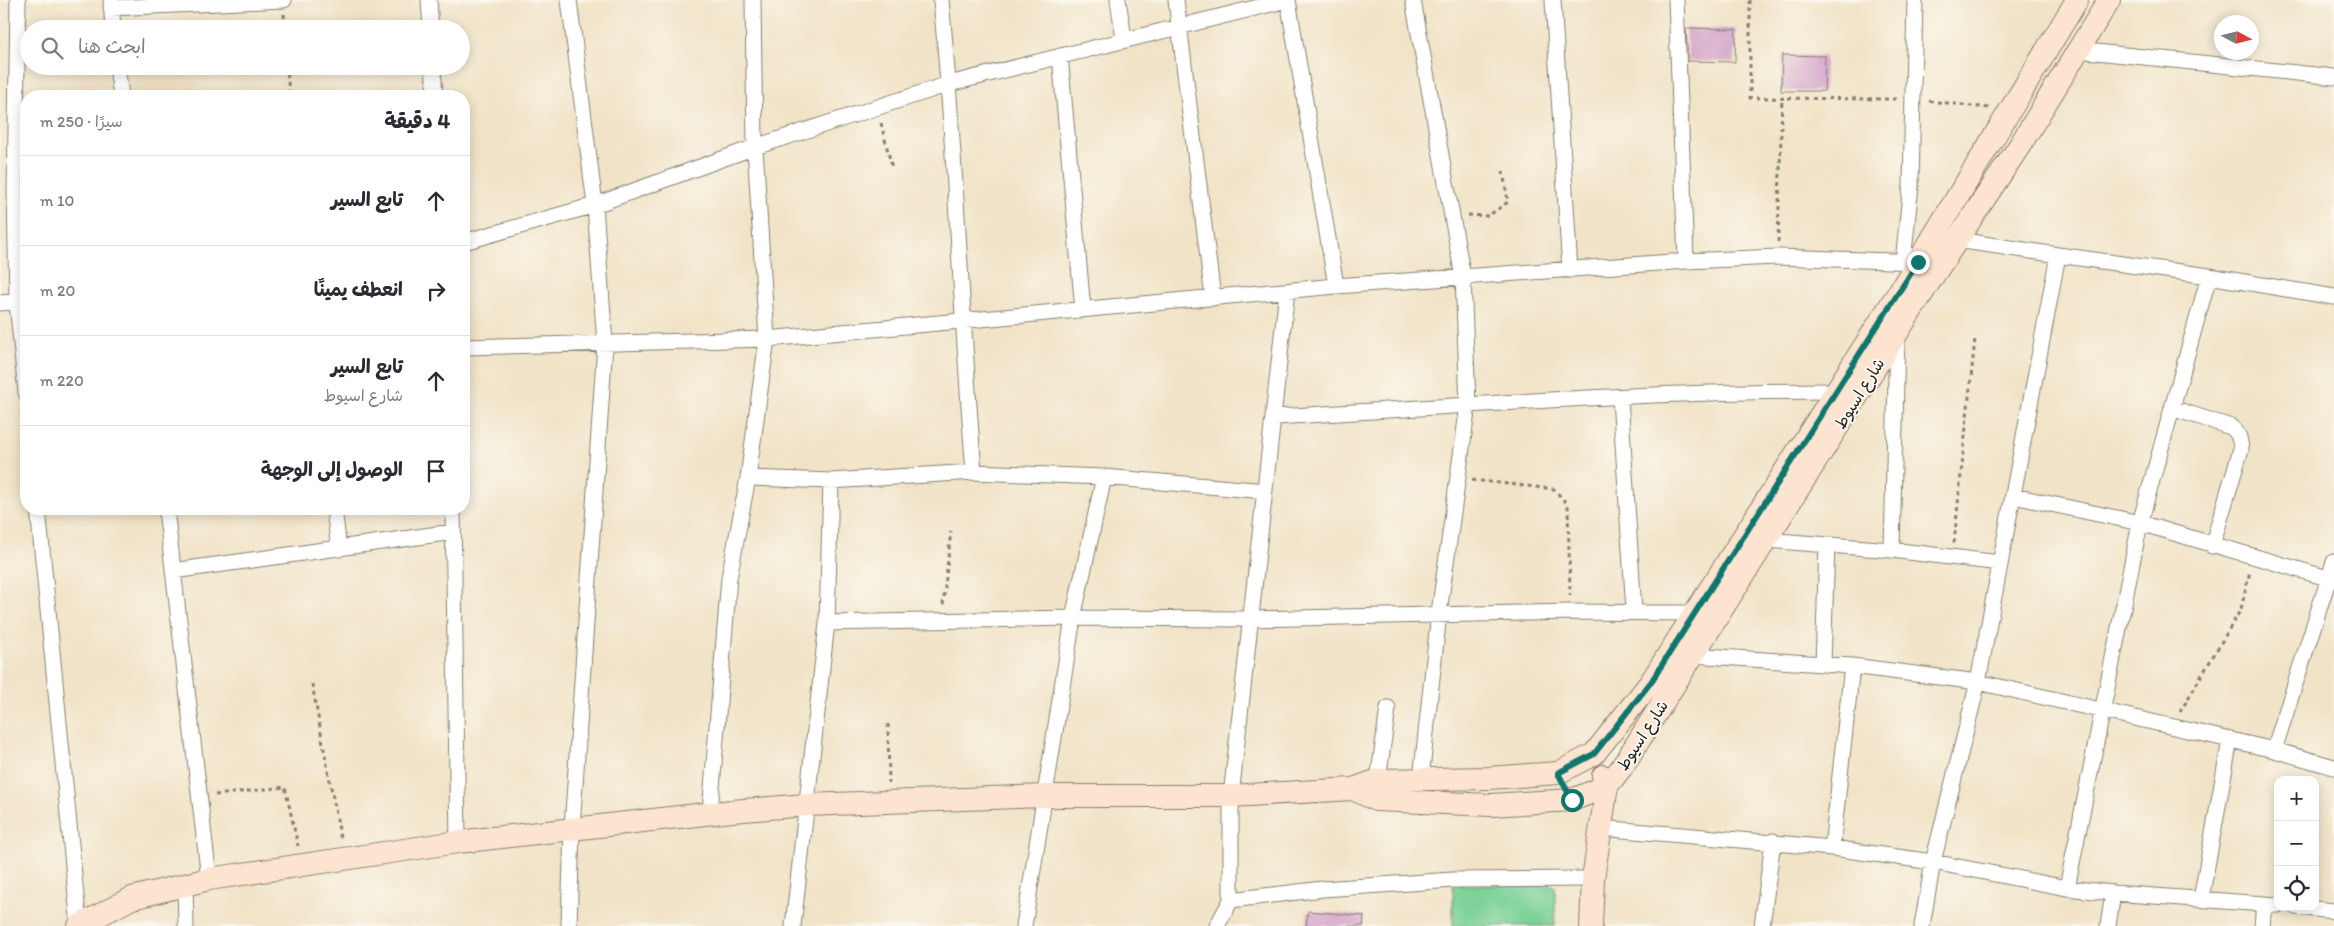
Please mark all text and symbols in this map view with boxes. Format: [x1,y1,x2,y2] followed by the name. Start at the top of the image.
[2214,15,2259,60] north arrow
[20,20,470,75] search box
[38,34,66,62] icon: search
[78,35,146,58] text: ابحث هنا
[384,108,450,133] text: 4 دقيقة
[40,112,123,131] text: سيرًا · 250 m
[422,187,450,215] icon: ahead
[331,188,403,211] text: تابع السير
[40,191,74,210] text: 10 m
[1907,251,1930,274] route end
[422,277,450,305] icon: right
[314,278,403,301] text: انعطف يمينًا
[40,281,75,300] text: 20 m
[331,355,403,378] text: تابع السير
[1830,355,1890,433] street label: شارع اسيوط
[422,367,450,395] icon: ahead
[40,371,84,390] text: 220 m
[324,386,403,405] text: شارع اسيوط
[422,457,450,485] icon: arrive
[261,458,403,481] text: الوصول إلى الوجهة
[1613,697,1674,775] street label: شارع اسيوط
[2274,776,2319,911] map controls
[2274,776,2319,821] button: +
[1561,789,1584,812] route start
[2274,821,2319,866] button: −
[2274,866,2319,911] button: locate

